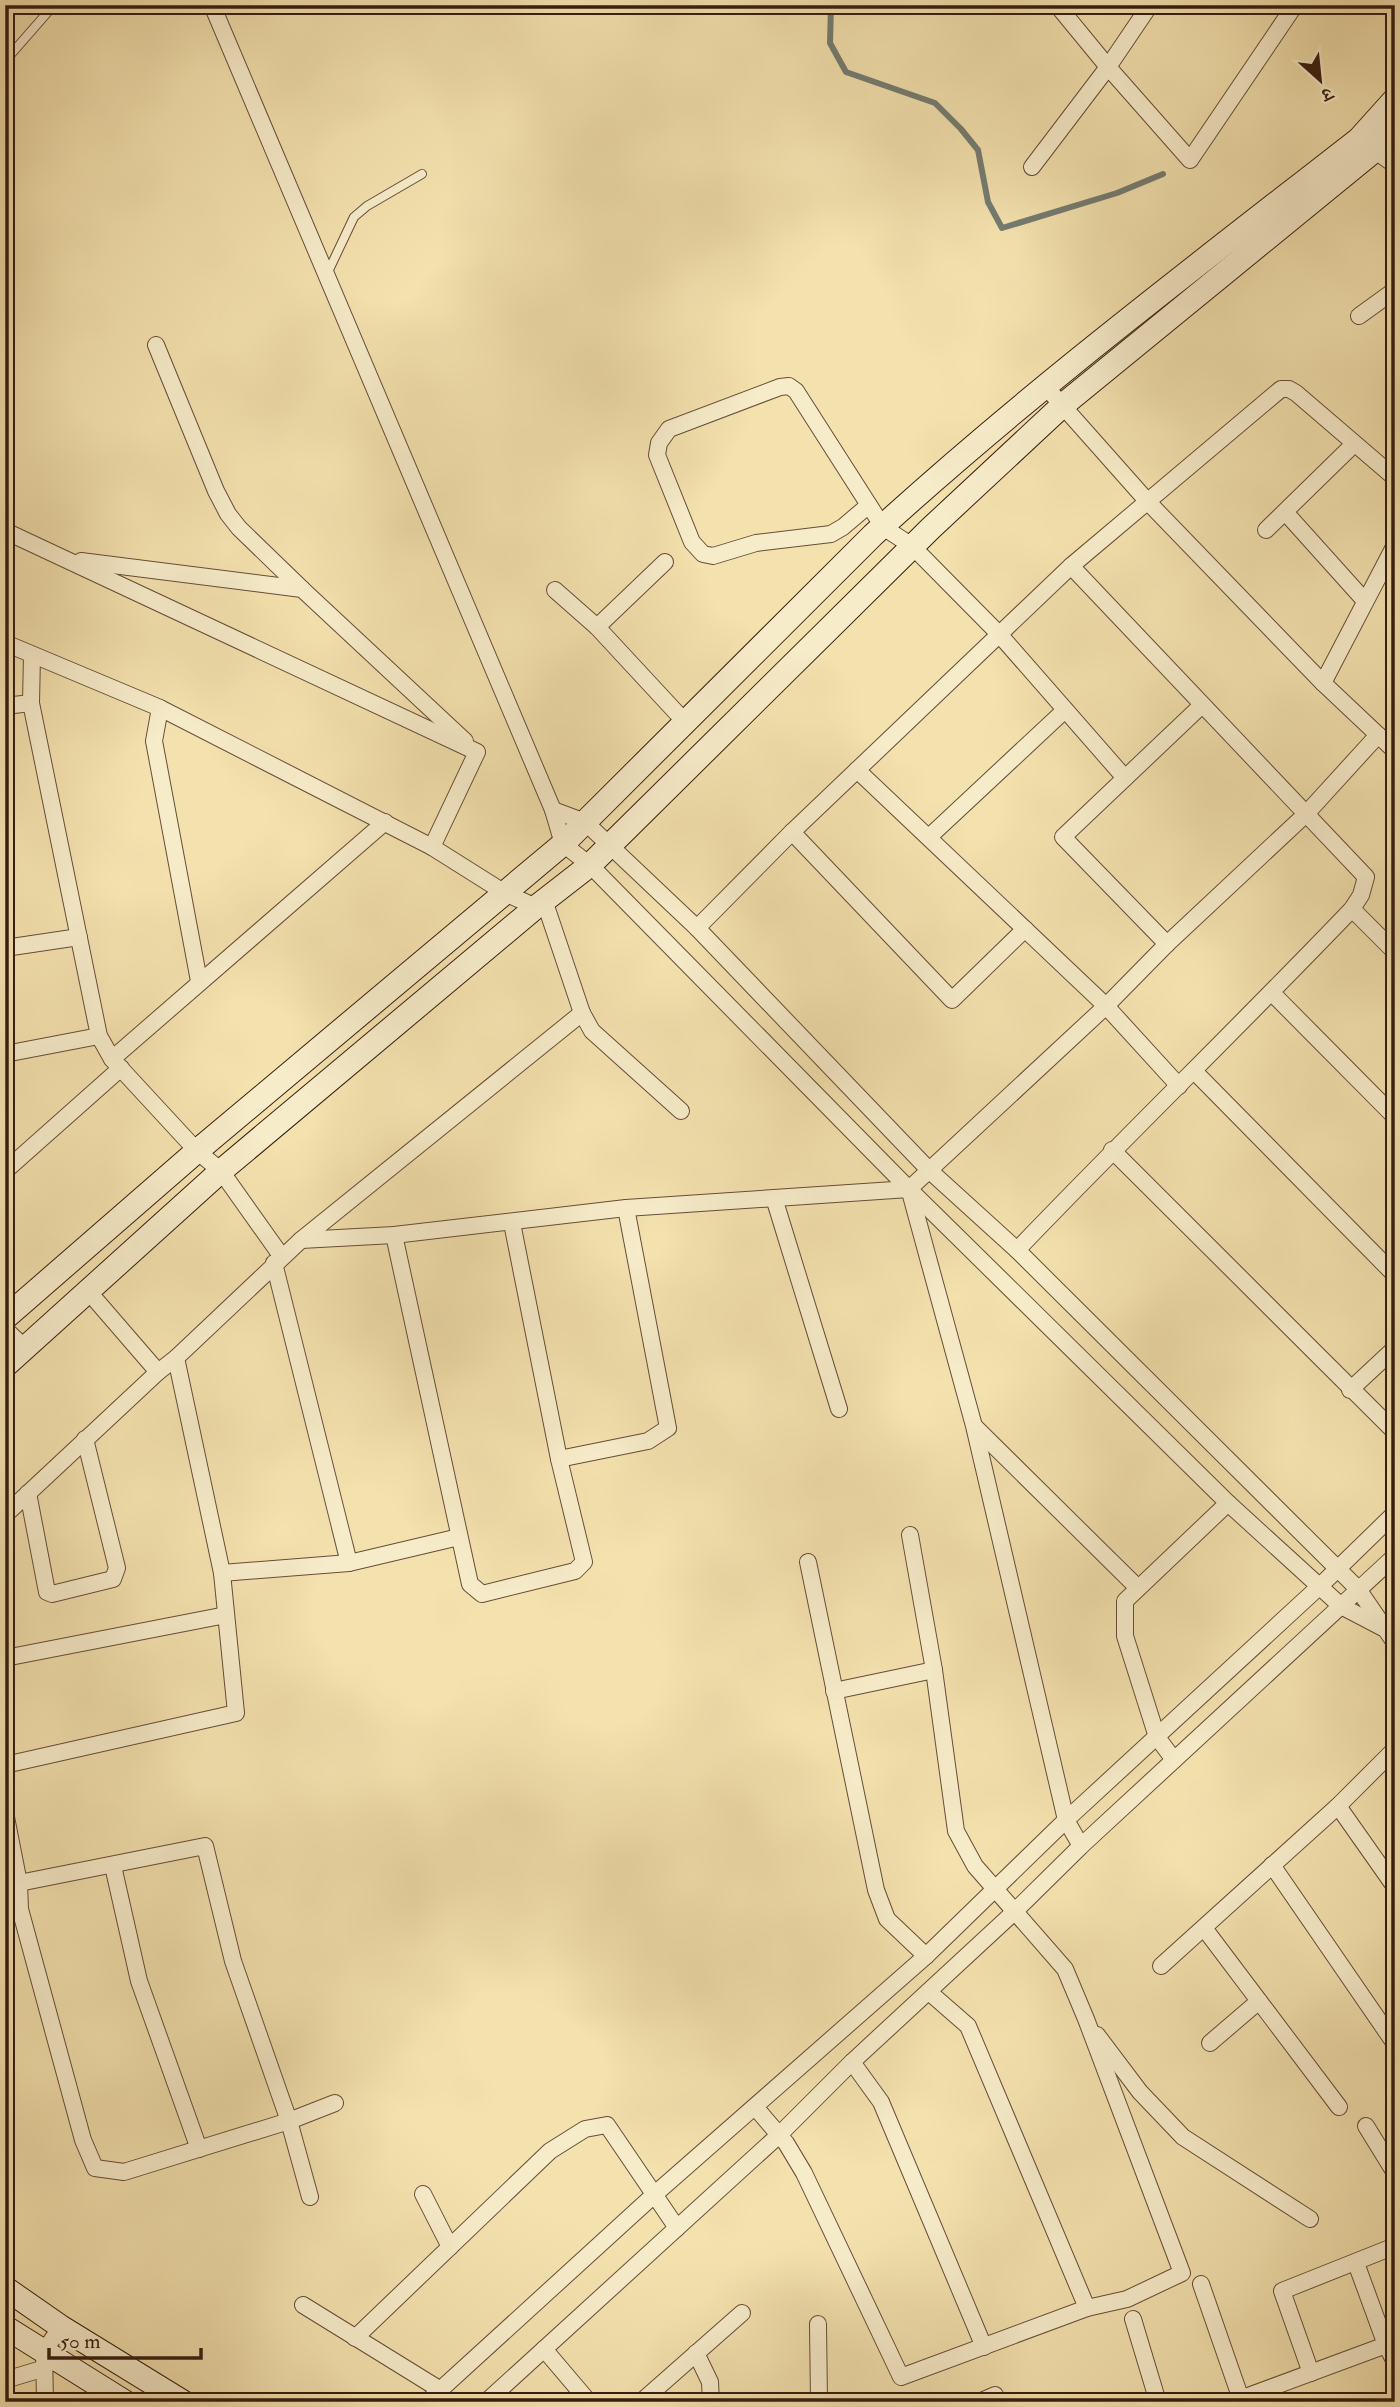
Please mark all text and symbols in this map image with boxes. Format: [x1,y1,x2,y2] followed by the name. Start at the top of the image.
[1284,46,1354,116] north arrow
[1316,80,1339,108] text: उ
[49,2316,201,2360] scale bar
[60,2328,101,2355] text: 50 m

